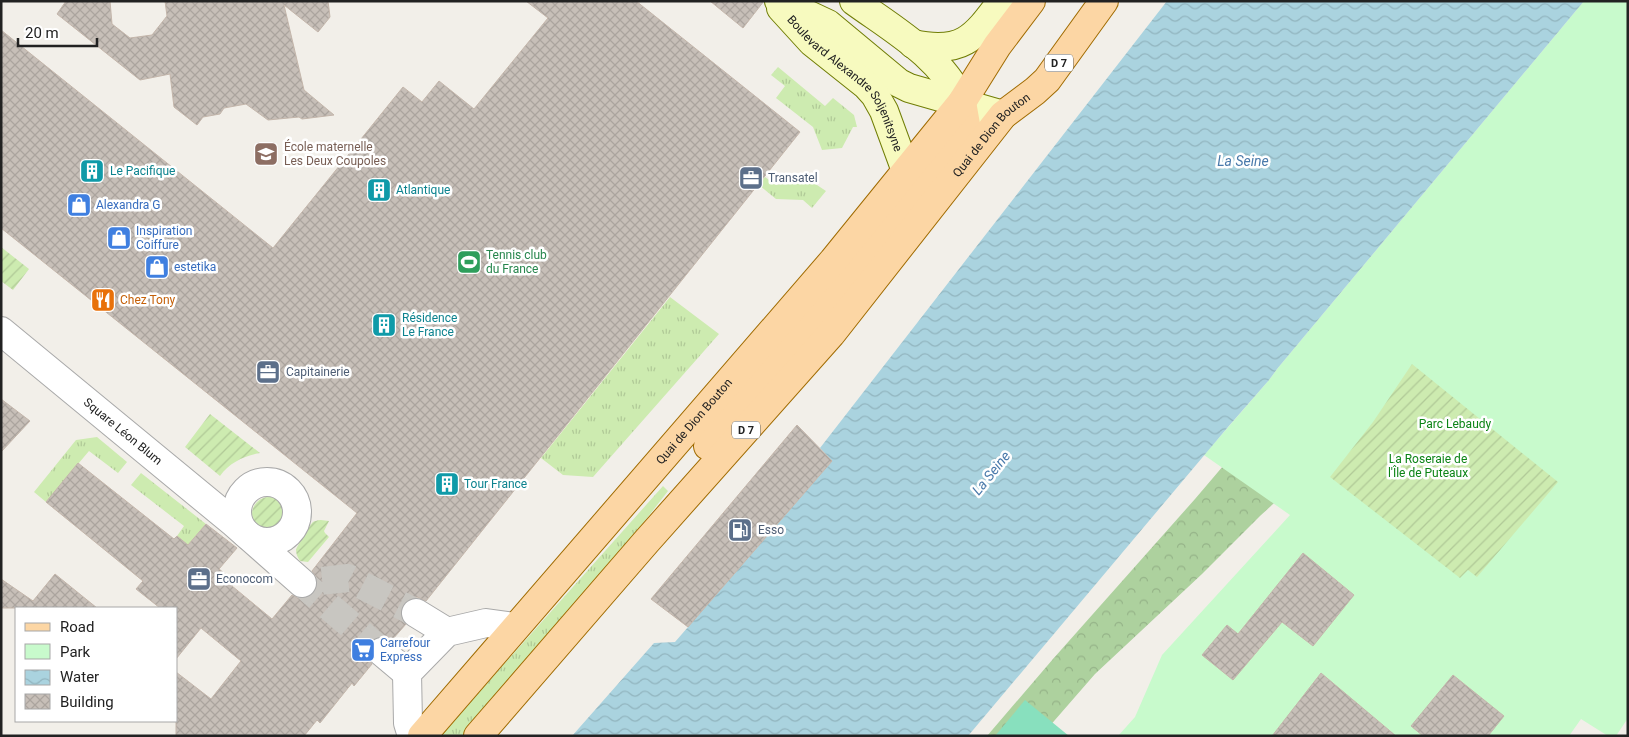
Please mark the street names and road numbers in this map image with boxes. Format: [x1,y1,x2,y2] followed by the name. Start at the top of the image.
[784,12,905,153] street label: Boulevard Alexandre Soljenitsyne
[1045,54,1073,72] road number: D 7
[950,90,1033,180] street label: Quai de Dion Bouton
[653,376,735,467] street label: Quai de Dion Bouton
[81,395,165,468] street label: Square Léon Blum
[732,422,760,438] road number: D 7

